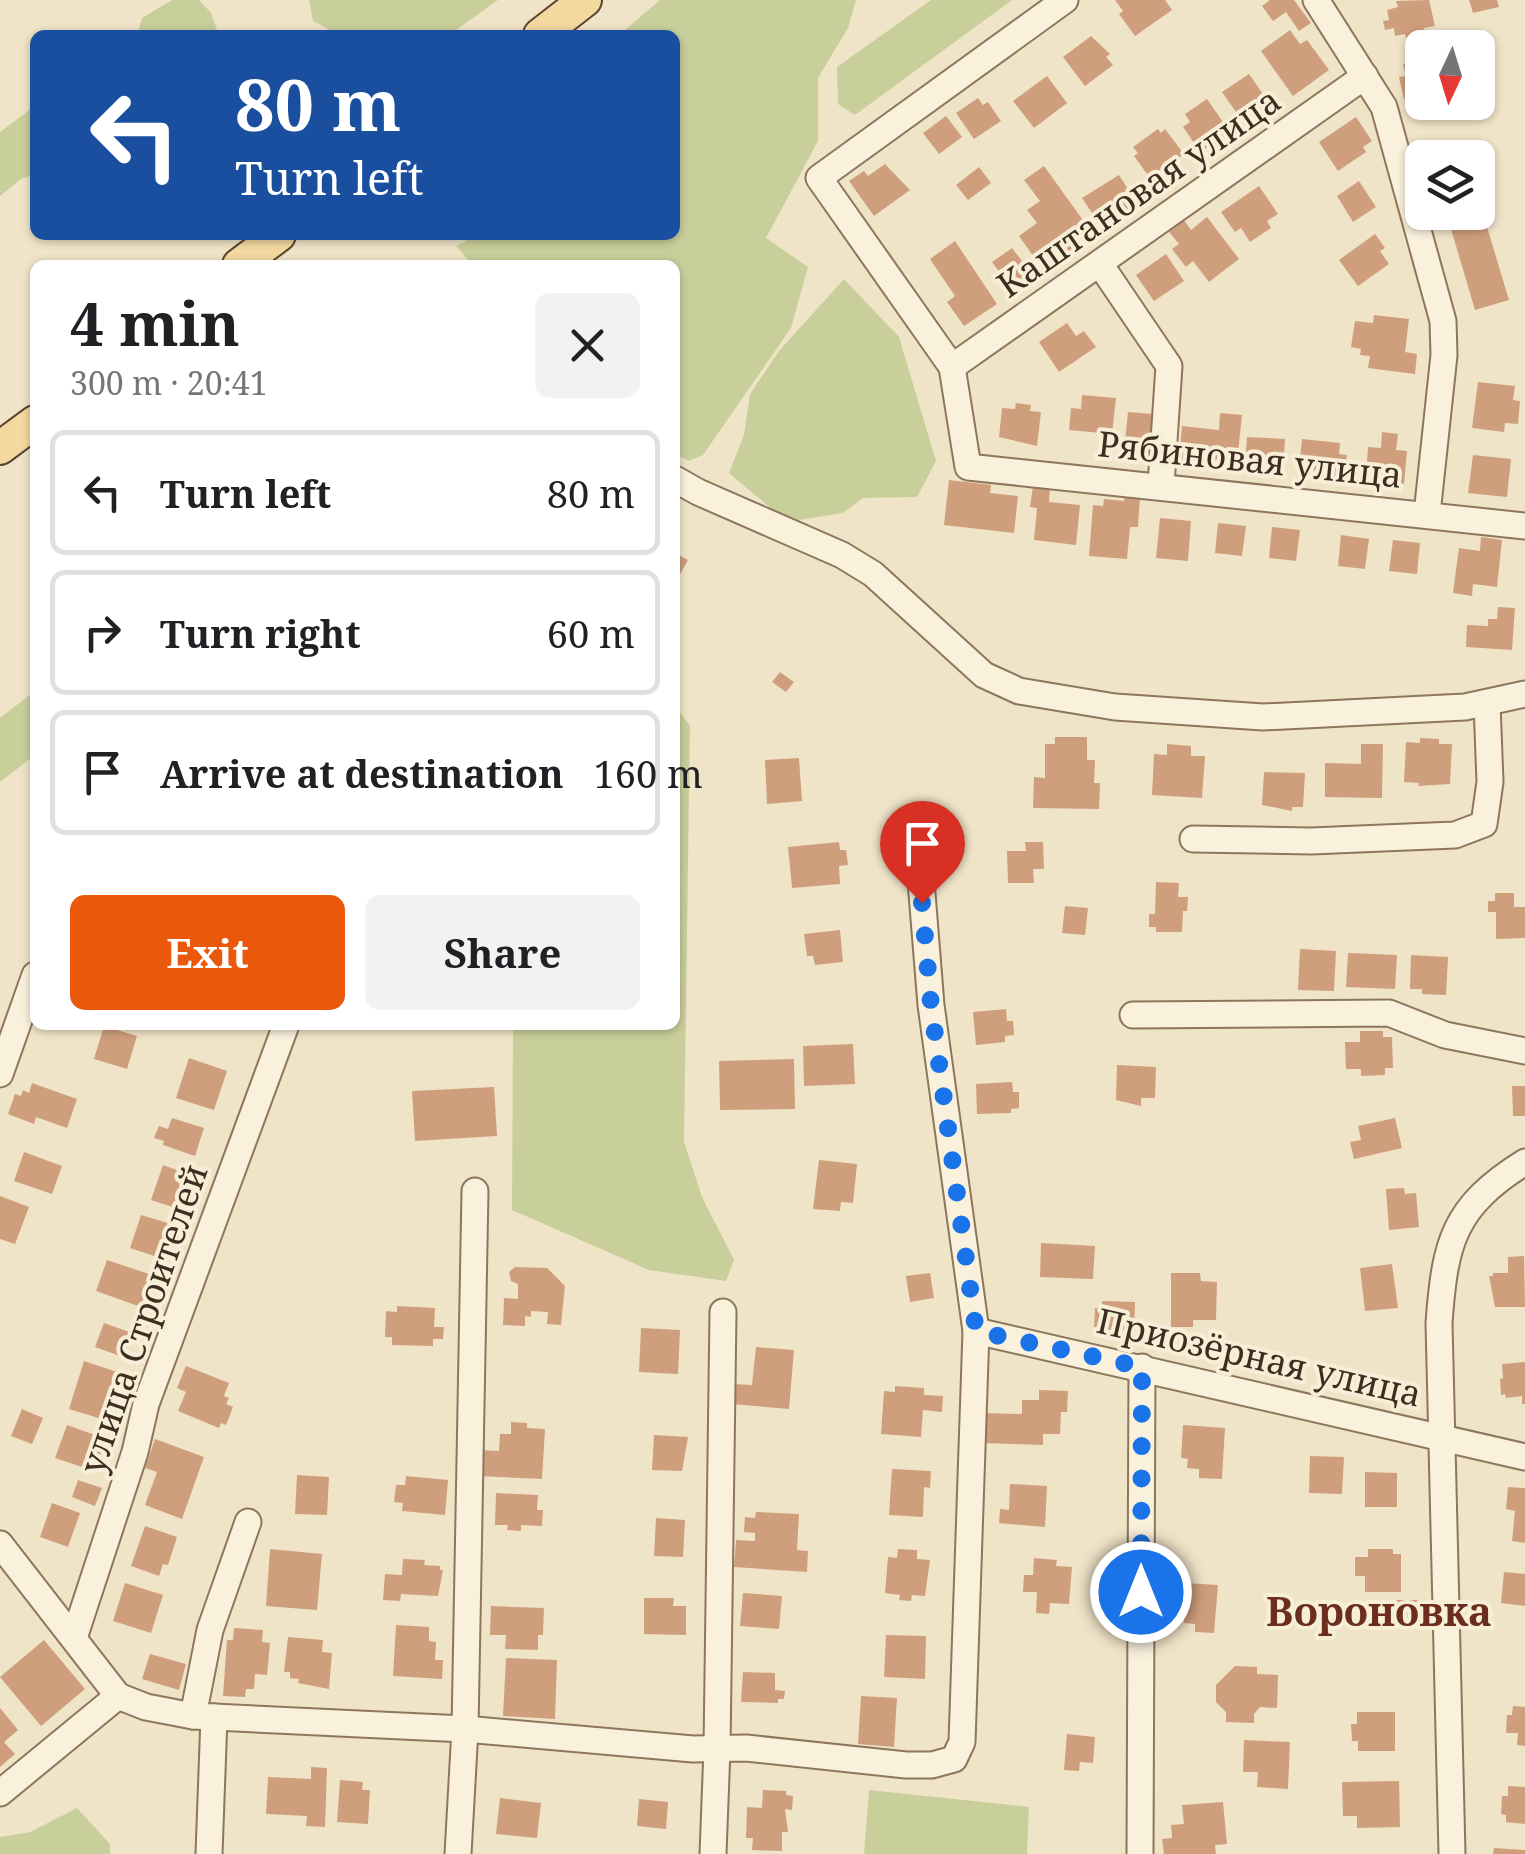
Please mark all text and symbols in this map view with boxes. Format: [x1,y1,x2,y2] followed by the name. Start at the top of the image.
[1405,30,1495,120] north arrow
[1405,30,1495,230] map controls
[235,56,401,152] text: 80 m
[70,70,200,200] icon: left
[987,76,1289,307] street label: Каштановая улица
[1405,140,1495,230] button: layers
[235,147,424,208] text: Turn left
[70,282,240,364] text: 4 min
[535,293,640,398] button: close
[70,361,268,404] text: 300 m · 20:41
[1096,419,1405,498] street label: Рябиновая улица
[75,465,130,520] icon: left
[160,467,331,519] text: Turn left
[547,467,635,519] text: 80 m
[75,605,130,660] icon: right
[160,607,361,659] text: Turn right
[547,607,635,659] text: 60 m
[75,745,130,800] icon: arrive
[160,747,564,799] text: Arrive at destination
[594,747,703,799] text: 160 m
[880,801,965,904] pin
[895,816,950,871] icon: arrive
[70,895,345,1010] button: Exit
[365,895,640,1010] button: Share
[68,1158,218,1480] street label: улица Строителей
[1092,1296,1426,1417] street label: Приозёрная улица
[1089,1540,1193,1644] position arrow
[1266,1583,1492,1638] district label: Вороновка

